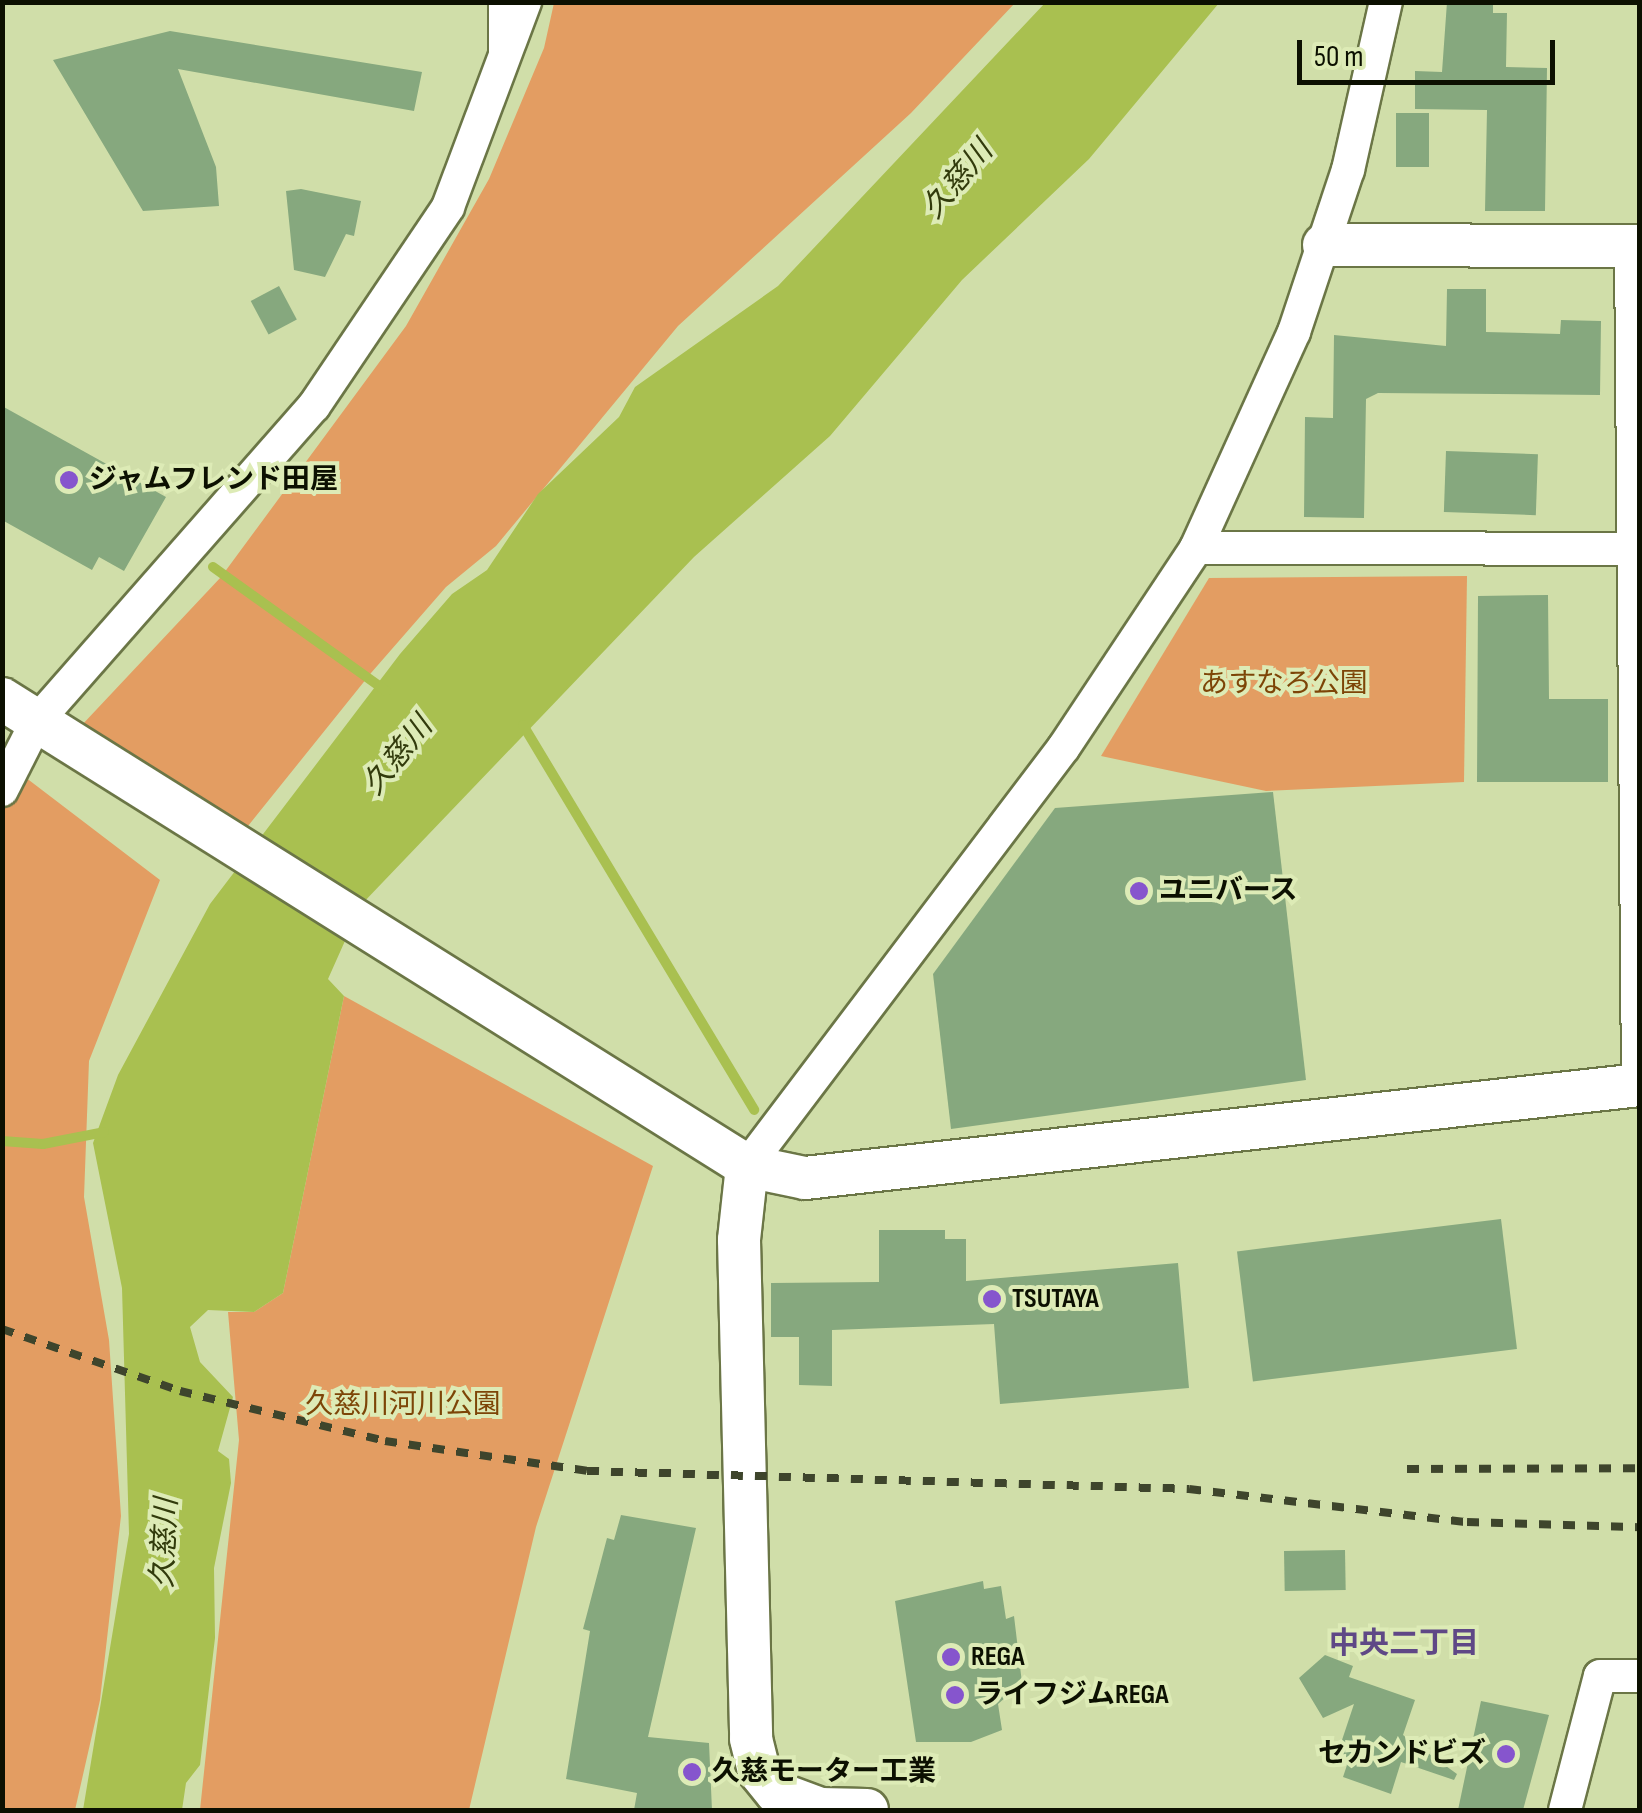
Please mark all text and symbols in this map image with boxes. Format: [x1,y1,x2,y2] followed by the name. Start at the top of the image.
[1302,20,1560,82] scale bar
[1314,39,1363,75] text: 50 m
[915,134,1001,226] water label: 久慈川
[89,463,341,497] place label: ジャムフレンド田屋
[58,469,80,491] marker: ジャムフレンド田屋
[1200,667,1368,701] park label: あすなろ公園
[356,710,440,802] water label: 久慈川
[1159,874,1299,908] place label: ユニバース
[1128,880,1150,902] marker: ユニバース
[1012,1282,1099,1316] place label: TSUTAYA
[981,1288,1003,1310] marker: TSUTAYA
[305,1388,501,1422] park label: 久慈川河川公園
[145,1497,185,1589] water label: 久慈川
[1329,1626,1479,1662] district label: 中央二丁目
[971,1640,1025,1674] place label: REGA
[940,1646,962,1668] marker: REGA
[975,1678,1169,1712] place label: ライフジムREGA
[944,1684,966,1706] marker: ライフジムREGA
[1318,1737,1486,1771] place label: セカンドビズ
[1495,1743,1517,1765] marker: セカンドビズ
[712,1755,936,1789] place label: 久慈モーター工業
[681,1761,703,1783] marker: 久慈モーター工業

